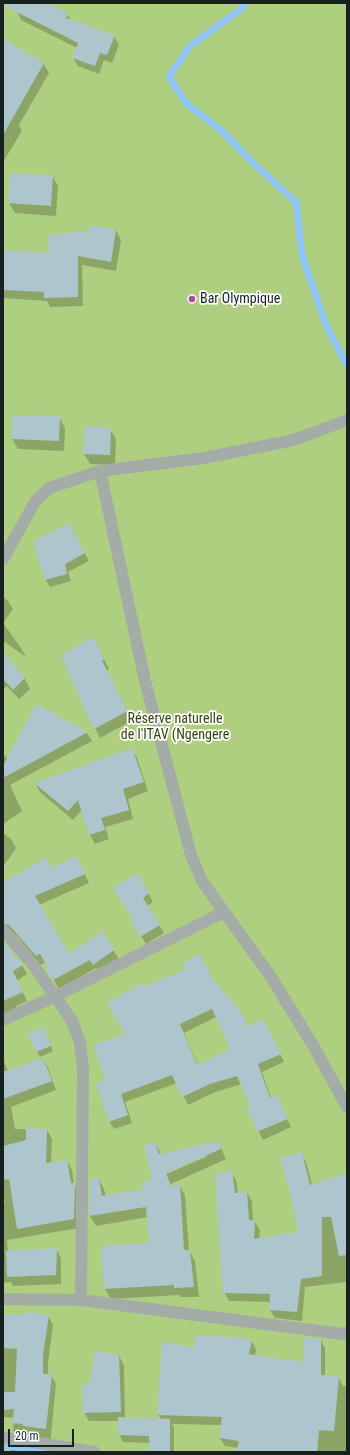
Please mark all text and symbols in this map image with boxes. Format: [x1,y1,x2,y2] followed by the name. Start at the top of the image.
[200,291,280,307] place label: Bar Olympique
[187,294,197,304] marker: Bar Olympique
[121,711,229,744] park label: Réserve naturelle de l'ITAV (Ngengere
[10,1421,76,1447] scale bar
[15,1429,39,1443] text: 20 m

